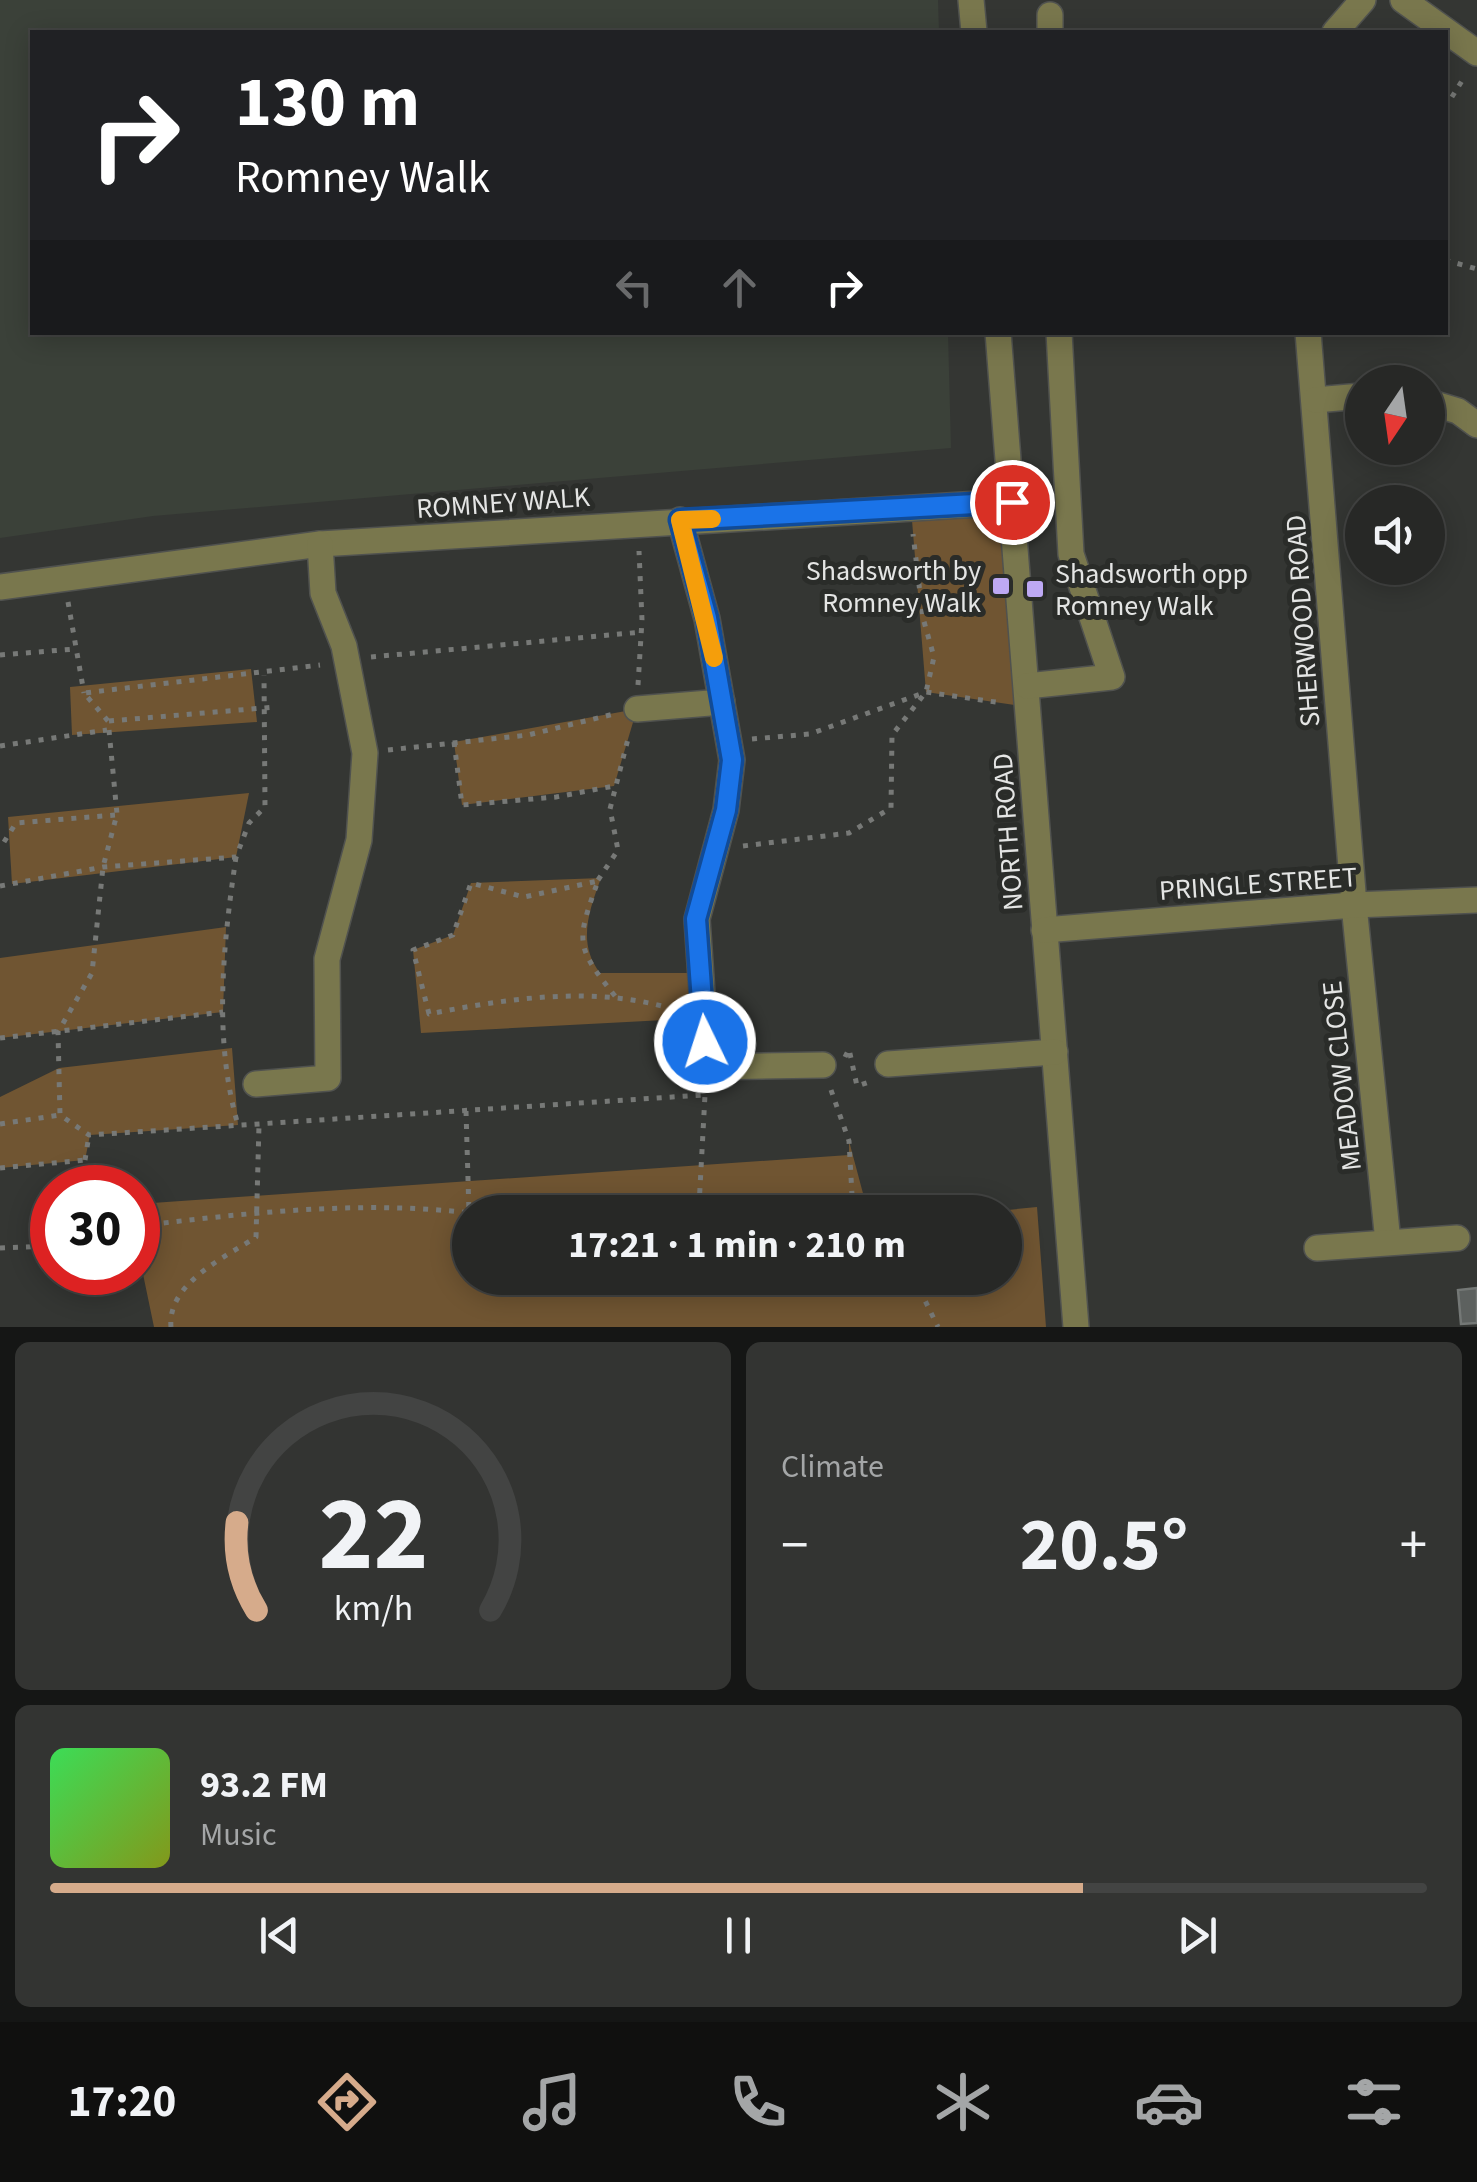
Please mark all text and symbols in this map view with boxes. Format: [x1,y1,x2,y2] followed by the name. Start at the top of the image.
[235,53,420,153] text: 130 m
[70,70,200,200] icon: right
[235,146,490,210] text: Romney Walk
[607,260,662,315] icon: left
[712,260,767,315] icon: ahead
[817,260,872,315] icon: right
[1345,365,1445,465] north arrow
[1345,365,1445,585] map controls
[970,460,1055,545] pin
[985,475,1040,530] icon: arrive
[415,477,592,529] street label: ROMNEY WALK
[1345,485,1445,585] button: sound
[1276,514,1330,728] street label: SHERWOOD ROAD
[806,551,981,623] place label: Shadsworth by Romney Walk
[1055,554,1248,626] place label: Shadsworth opp Romney Walk
[990,575,1012,597] marker: Shadsworth by Romney Walk
[1024,578,1046,600] marker: Shadsworth opp Romney Walk
[983,752,1033,912] street label: NORTH ROAD
[1158,857,1358,911] street label: PRINGLE STREET
[1312,979,1372,1173] street label: MEADOW CLOSE
[653,990,757,1094] position arrow
[30,1165,160,1295] speed limit sign: 30
[568,1218,906,1272] text: 17:21 · 1 min · 210 m
[781,1444,884,1490] text: Climate
[318,1462,428,1610] text: 22
[1020,1492,1188,1599] text: 20.5°
[781,1507,808,1585] text: −
[1400,1507,1427,1585] text: +
[333,1583,413,1634] text: km/h
[200,1758,328,1812] text: 93.2 FM
[200,1812,277,1858] text: Music
[252,1908,307,1963] icon: previous
[711,1908,766,1963] icon: pause
[1170,1908,1225,1963] icon: next
[312,2067,382,2137] icon: directions
[517,2067,587,2137] icon: music
[723,2067,793,2137] icon: phone
[928,2067,998,2137] icon: climate
[1134,2067,1204,2137] icon: car
[1339,2067,1409,2137] icon: filters
[68,2070,176,2134] text: 17:20

